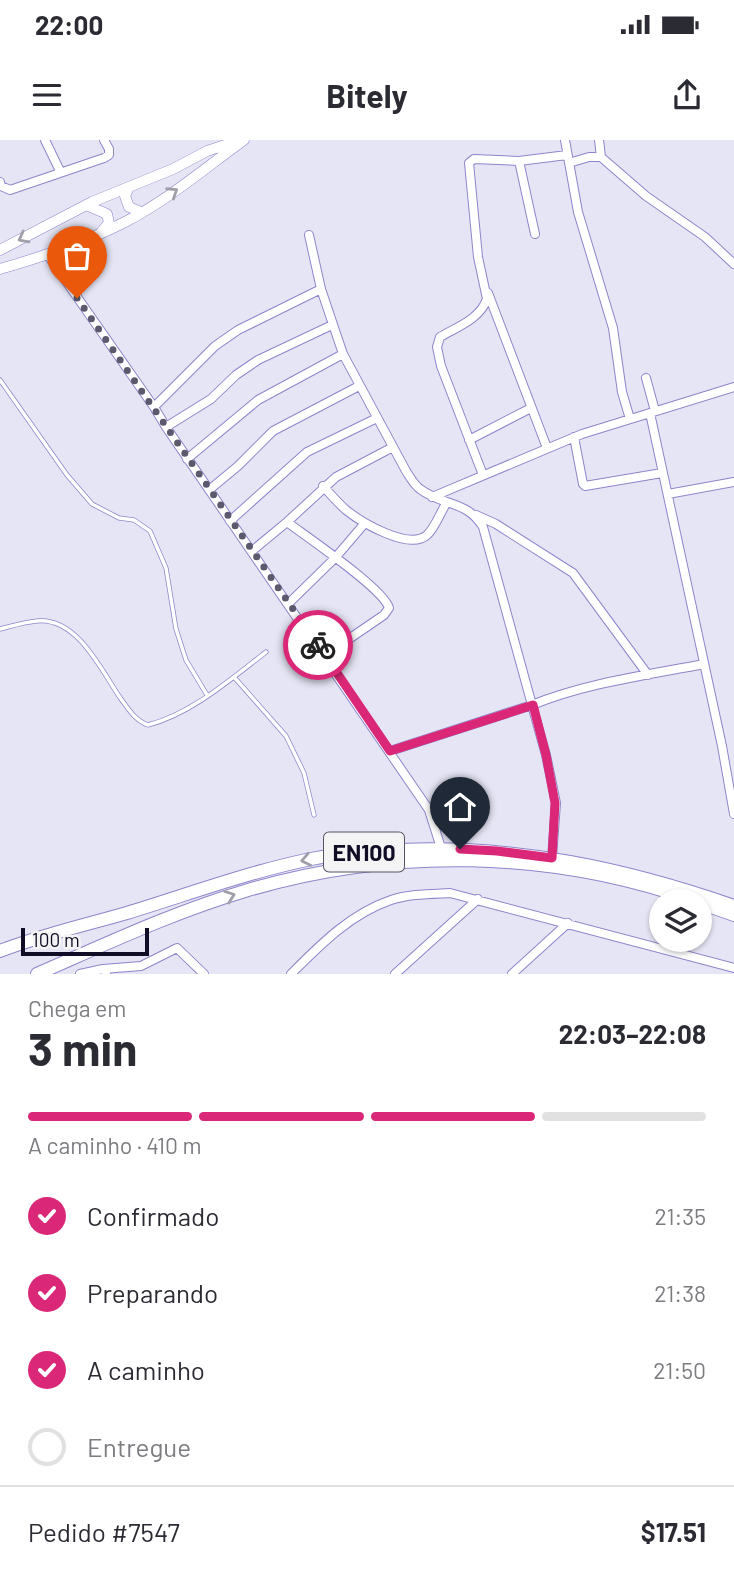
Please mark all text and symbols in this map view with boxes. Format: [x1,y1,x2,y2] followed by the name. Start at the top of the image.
[35,9,103,40] text: 22:00
[28,76,66,114] icon: menu
[326,76,408,114] text: Bitely
[668,76,706,114] icon: share
[165,188,178,200] one-way arrow
[47,226,107,298] pin
[17,230,30,243] one-way arrow
[58,237,96,275] icon: bag
[283,610,353,680] courier
[299,626,337,664] icon: bike
[430,777,490,849] pin
[441,788,479,826] icon: home
[324,832,404,872] road number: EN100
[300,852,312,867] one-way arrow
[649,889,712,952] map controls
[649,889,712,952] button: layers
[224,890,236,904] one-way arrow
[21,925,149,957] scale bar
[32,928,80,951] text: 100 m
[28,994,126,1022] text: Chega em
[559,1018,706,1049] text: 22:03–22:08
[28,1020,137,1075] text: 3 min
[28,1131,202,1159] text: A caminho · 410 m
[28,1197,66,1235] icon: check
[87,1200,219,1231] text: Confirmado
[654,1202,706,1230] text: 21:35
[28,1274,66,1312] icon: check
[87,1277,218,1308] text: Preparando
[654,1279,706,1307] text: 21:38
[28,1351,66,1389] icon: check
[87,1354,205,1385] text: A caminho
[653,1356,706,1384] text: 21:50
[87,1431,191,1462] text: Entregue
[28,1516,180,1547] text: Pedido #7547
[641,1516,706,1547] text: $17.51

